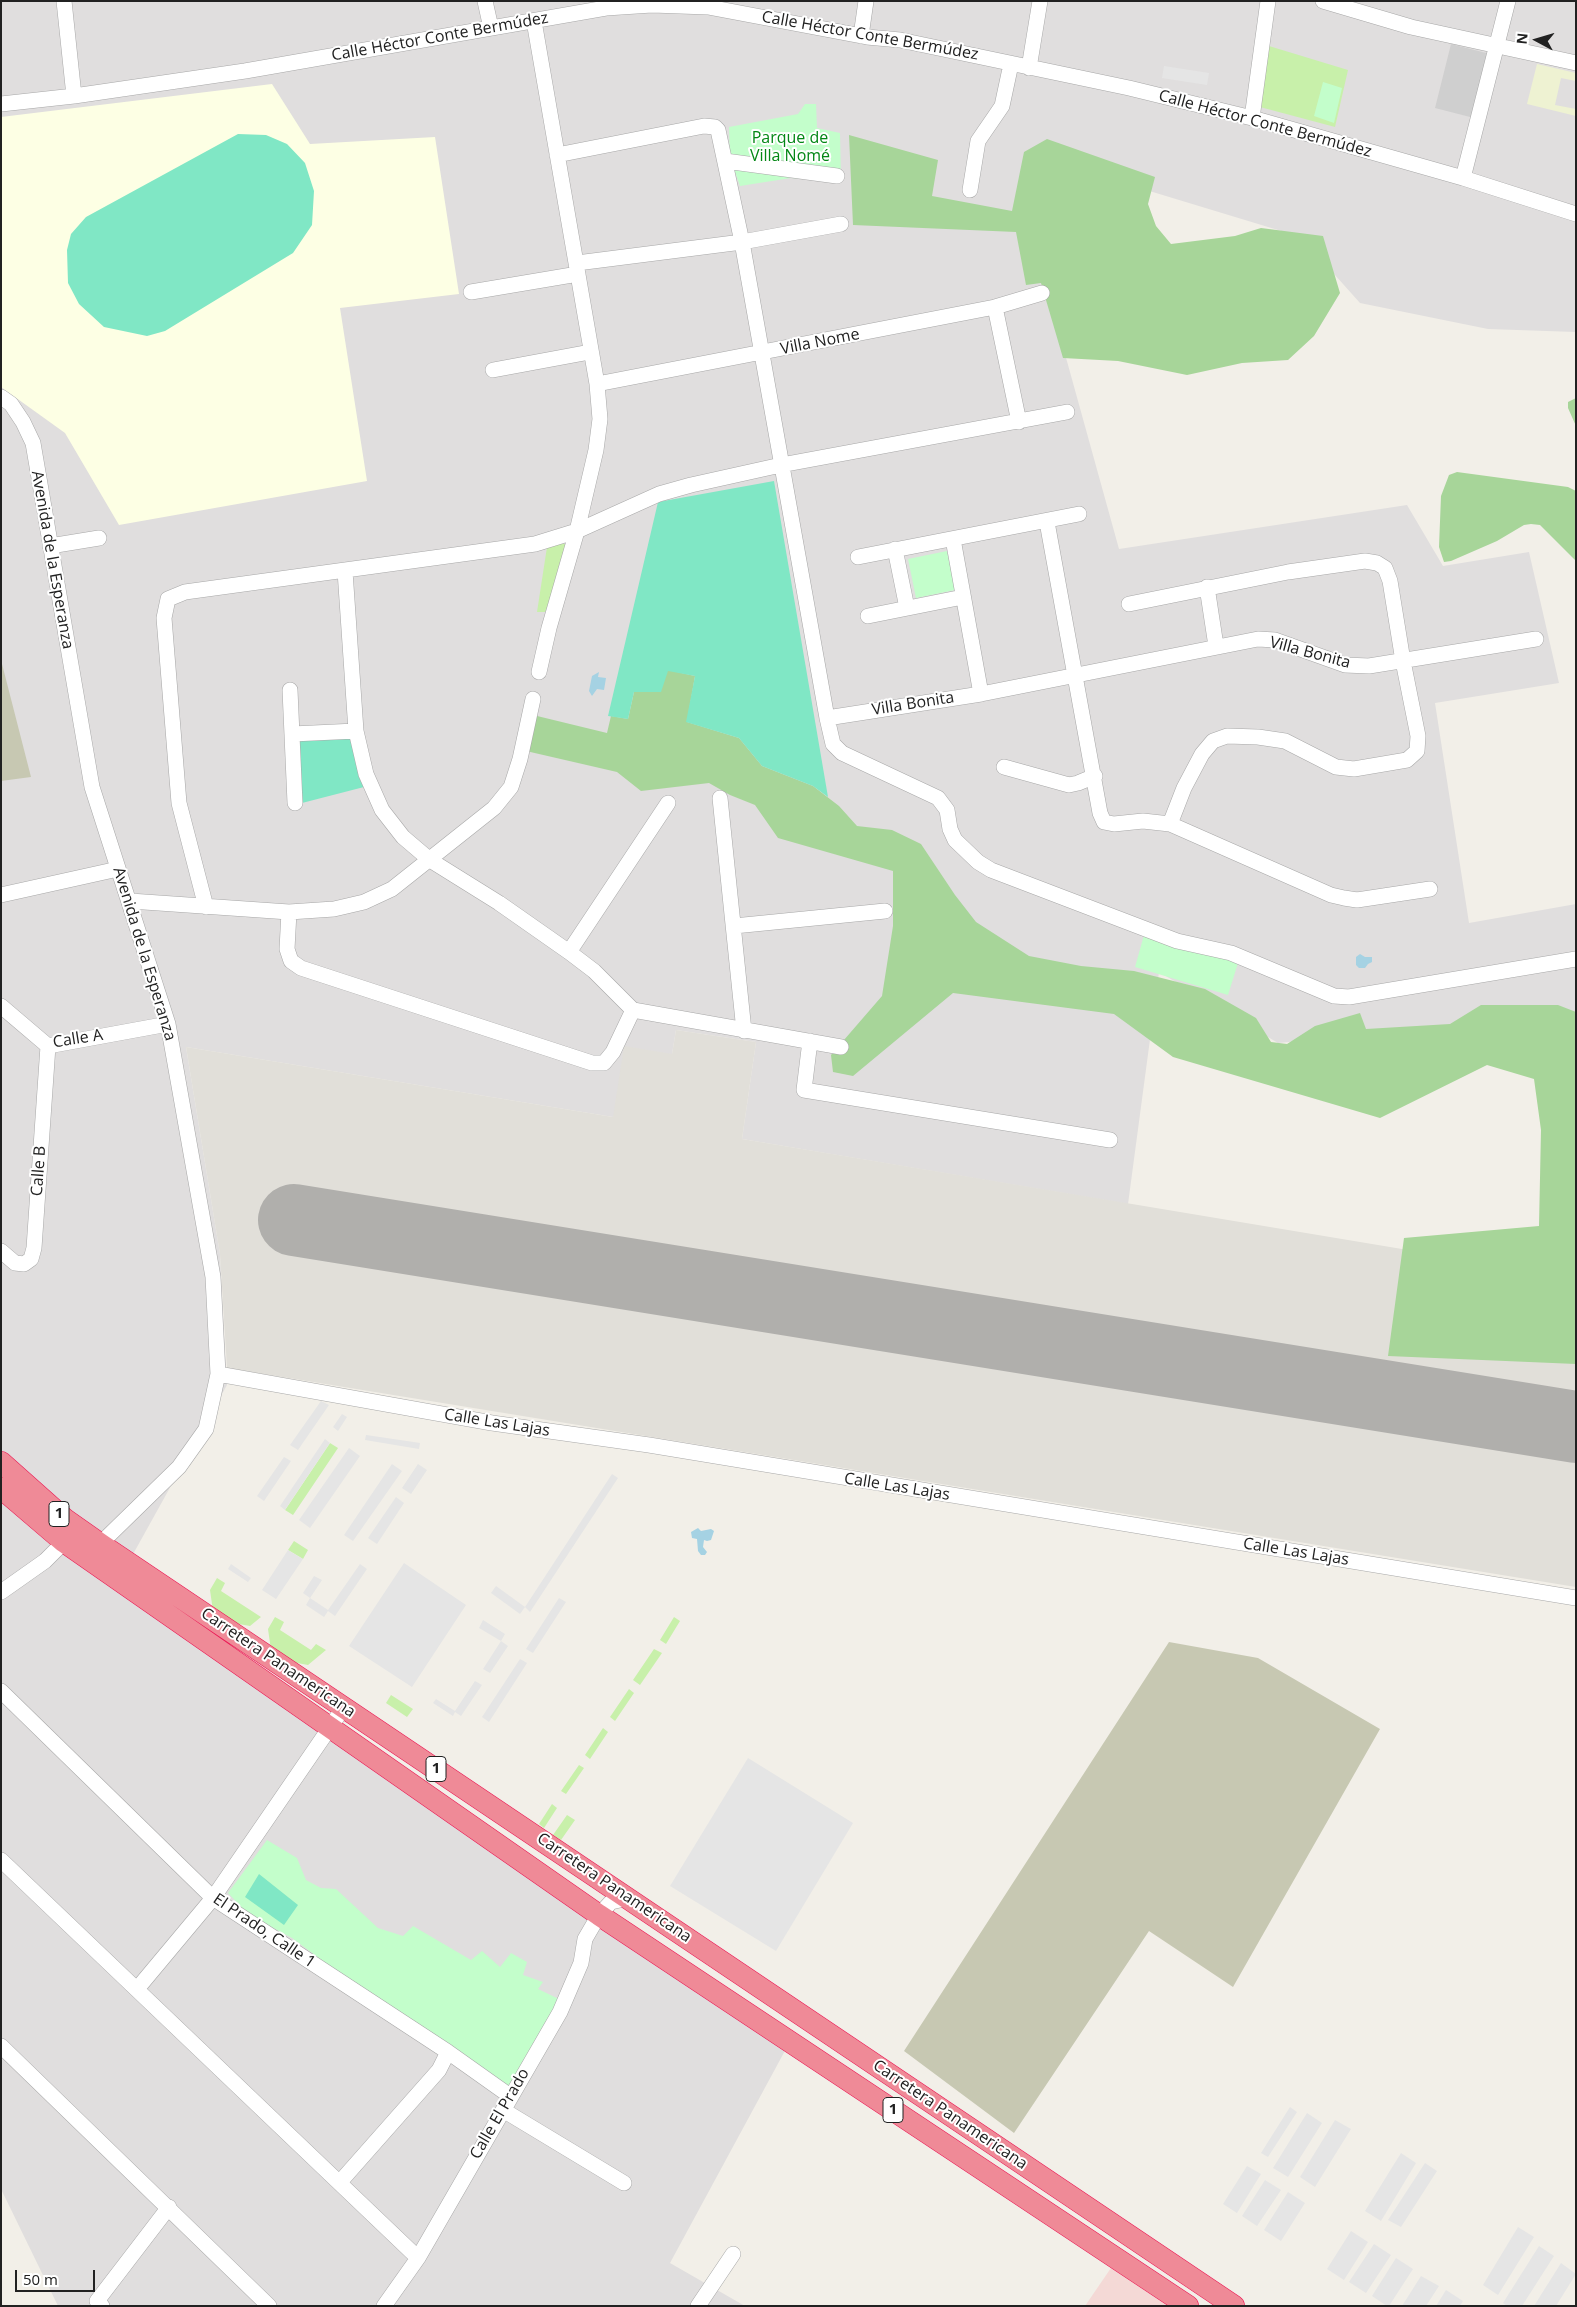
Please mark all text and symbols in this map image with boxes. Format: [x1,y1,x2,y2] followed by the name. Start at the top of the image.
[760,7,980,65] street label: Calle Héctor Conte Bermúdez
[330,8,550,66] street label: Calle Héctor Conte Bermúdez
[1512,15,1562,65] north arrow
[1512,32,1532,45] text: N
[1156,86,1374,162] street label: Calle Héctor Conte Bermúdez
[750,128,830,166] park label: Parque de Villa Nomé
[779,325,861,359] street label: Villa Nome
[27,469,77,651] street label: Avenida de la Esperanza
[1267,633,1353,673] street label: Villa Bonita
[870,688,956,720] street label: Villa Bonita
[108,865,180,1043] street label: Avenida de la Esperanza
[52,1026,104,1052] street label: Calle A
[28,1145,50,1197] street label: Calle B
[443,1405,551,1441] street label: Calle Las Lajas
[843,1469,951,1505] street label: Calle Las Lajas
[49,1502,69,1526] road number: 1
[1242,1534,1350,1570] street label: Calle Las Lajas
[197,1604,359,1722] street label: Carretera Panamericana
[426,1756,446,1782] road number: 1
[533,1829,695,1947] street label: Carretera Panamericana
[209,1890,319,1972] street label: El Prado, Calle 1
[869,2056,1031,2174] street label: Carretera Panamericana
[466,2065,534,2163] street label: Calle El Prado
[883,2098,903,2122] road number: 1
[18,2260,98,2292] scale bar
[23,2269,58,2289] text: 50 m

